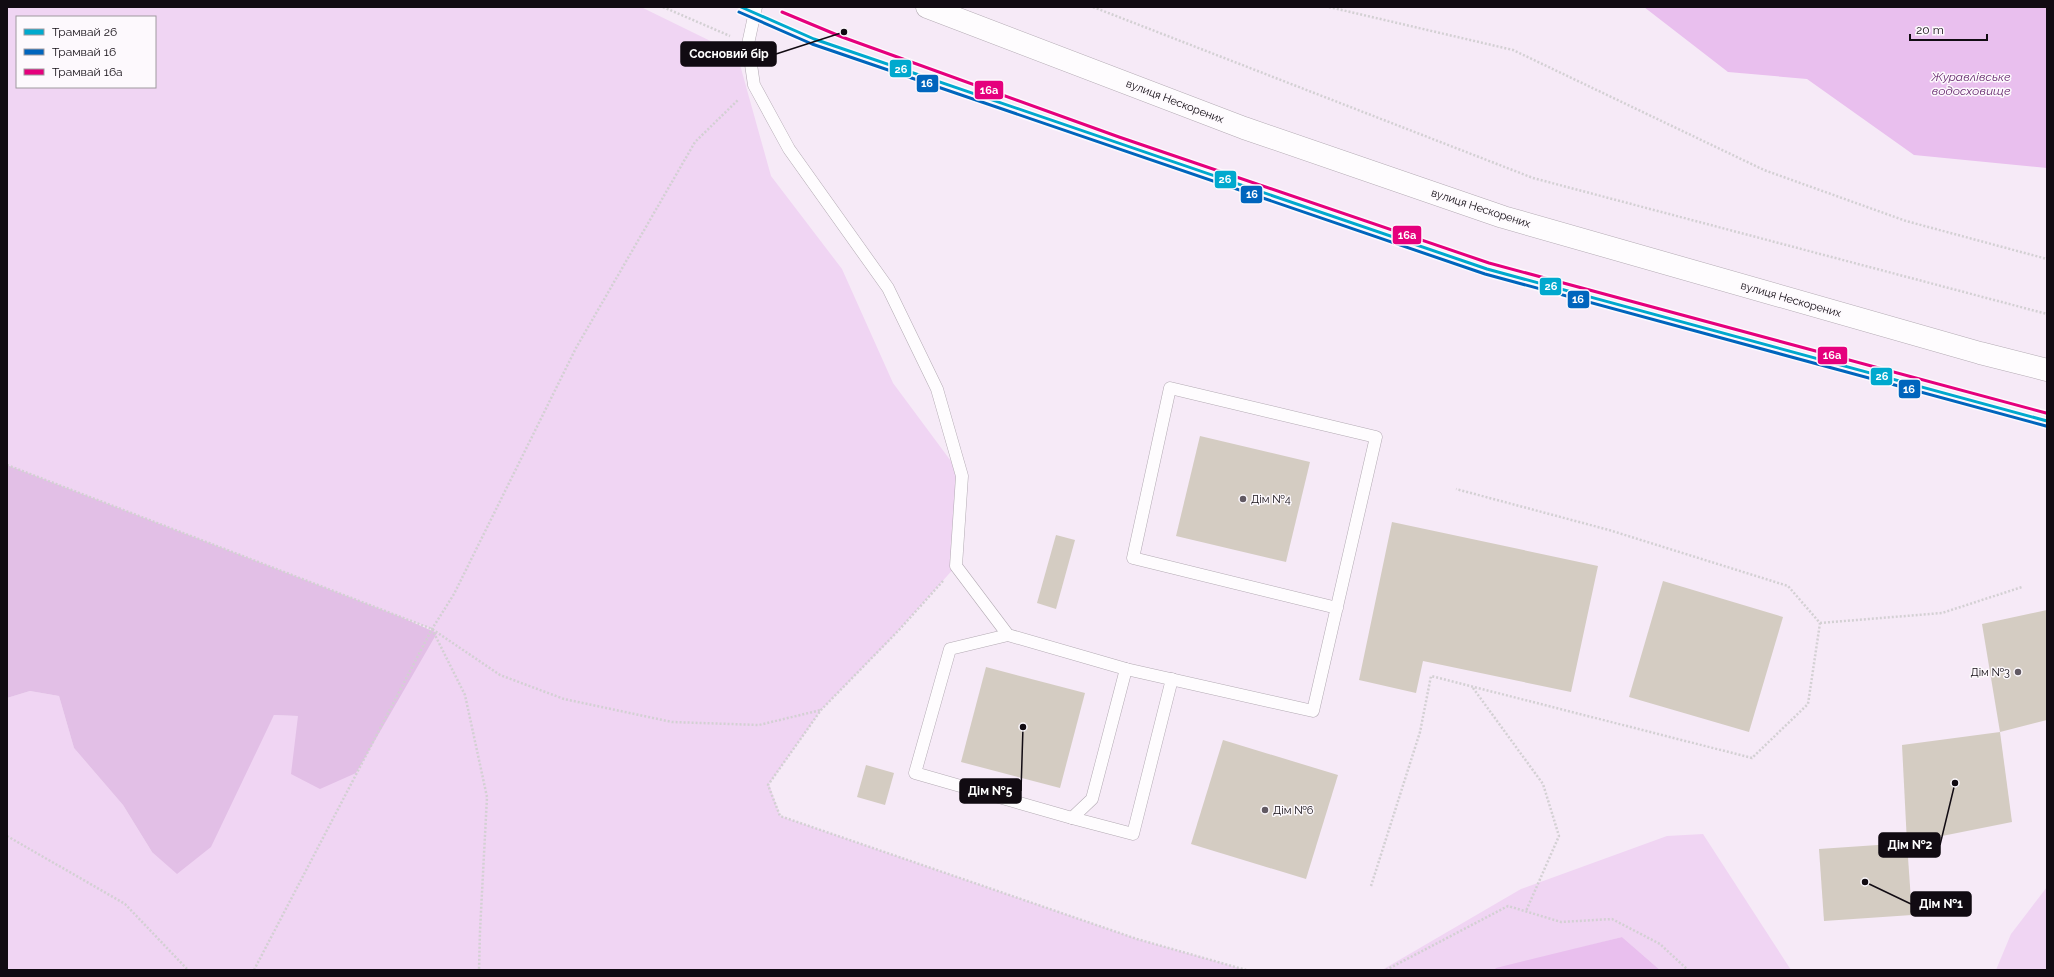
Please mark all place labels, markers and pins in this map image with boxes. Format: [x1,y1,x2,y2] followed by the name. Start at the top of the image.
[681,42,776,66] callout: Сосновий бір
[1251,493,1291,506] place label: Дім №4
[1238,494,1248,504] marker: Дім №4
[1970,666,2010,679] place label: Дім №3
[2013,667,2023,677] marker: Дім №3
[960,779,1021,803] callout: Дім №5
[1273,804,1314,817] place label: Дім №6
[1260,805,1270,815] marker: Дім №6
[1879,833,1940,857] callout: Дім №2
[1911,892,1971,916] callout: Дім №1

